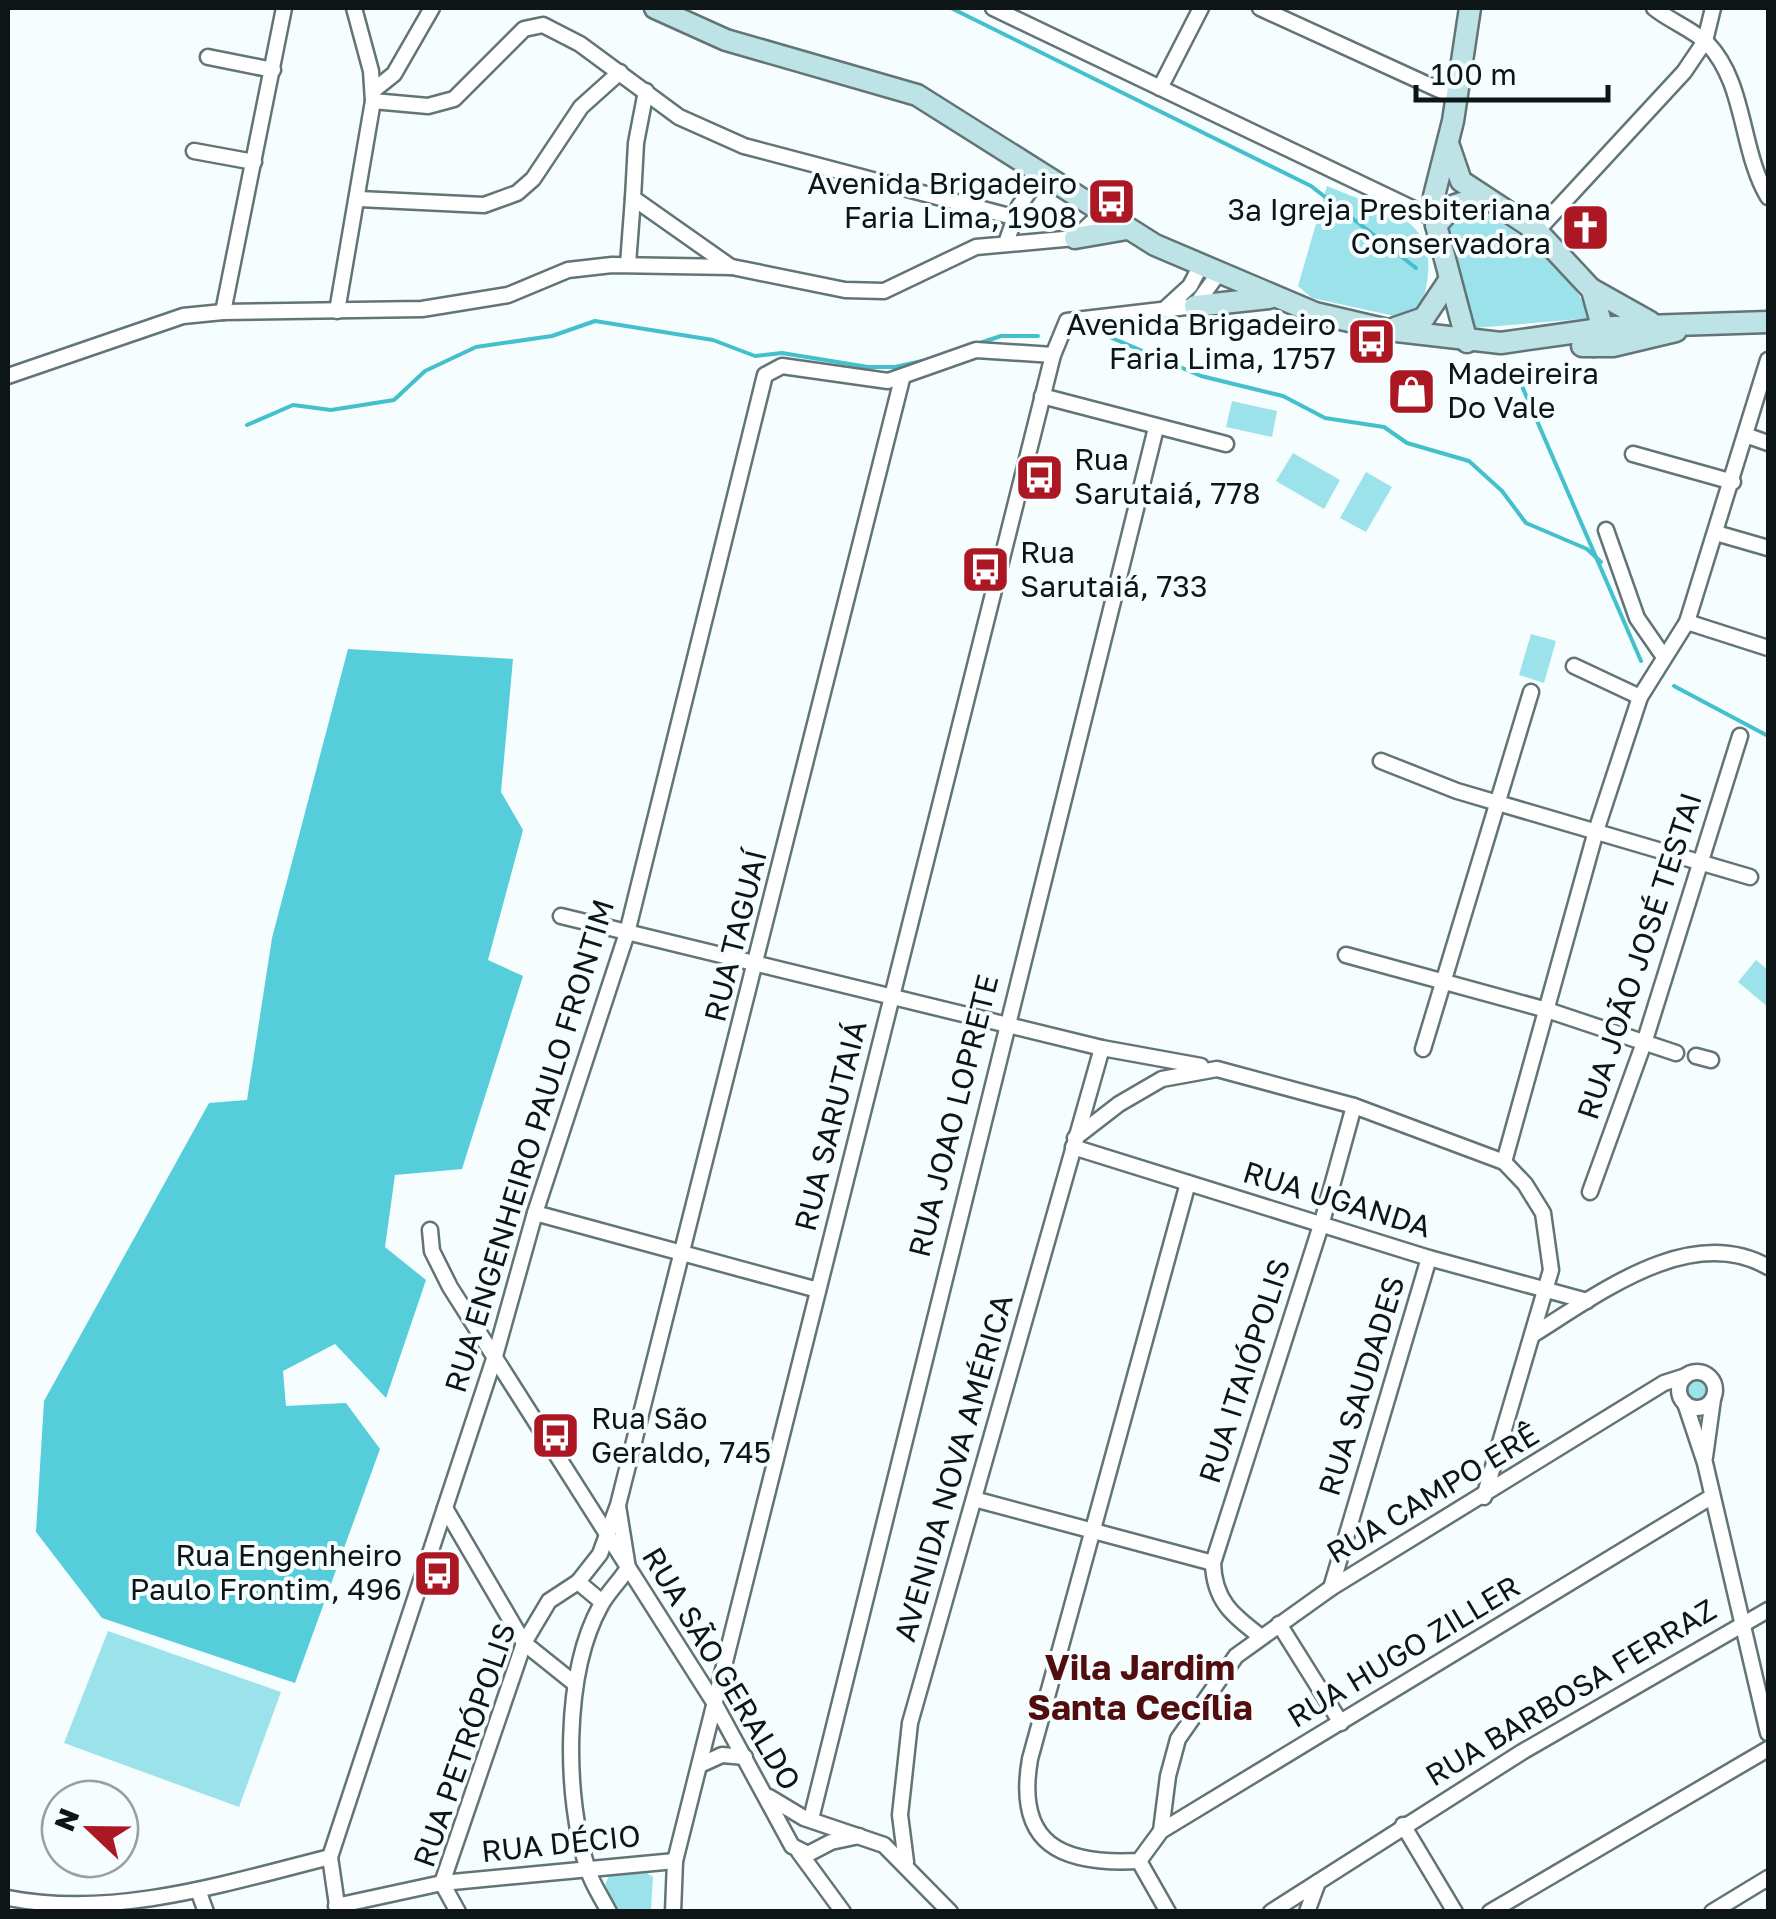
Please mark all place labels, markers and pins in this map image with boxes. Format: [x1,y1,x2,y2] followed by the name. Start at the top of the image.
[807,165,1077,235] place label: Avenida Brigadeiro Faria Lima, 1908
[1086,175,1138,227] bus stop icon: Avenida Brigadeiro Faria Lima, 1908
[1228,191,1551,261] place label: 3ª Igreja Presbiteriana Conservadora
[1560,201,1612,253] church icon: 3ª Igreja Presbiteriana Conservadora
[1066,306,1336,376] place label: Avenida Brigadeiro Faria Lima, 1757
[1345,316,1397,368] bus stop icon: Avenida Brigadeiro Faria Lima, 1757
[1447,355,1599,425] place label: Madeireira Do Vale
[1386,365,1438,417] shop icon: Madeireira Do Vale
[1074,441,1261,511] place label: Rua Sarutaiá, 778
[1013,451,1065,503] bus stop icon: Rua Sarutaiá, 778
[1020,534,1207,604] place label: Rua Sarutaiá, 733
[959,544,1011,596] bus stop icon: Rua Sarutaiá, 733
[591,1400,771,1470] place label: Rua São Geraldo, 745
[530,1410,582,1462] bus stop icon: Rua São Geraldo, 745
[130,1537,402,1607] place label: Rua Engenheiro Paulo Frontim, 496
[411,1547,463,1599] bus stop icon: Rua Engenheiro Paulo Frontim, 496

